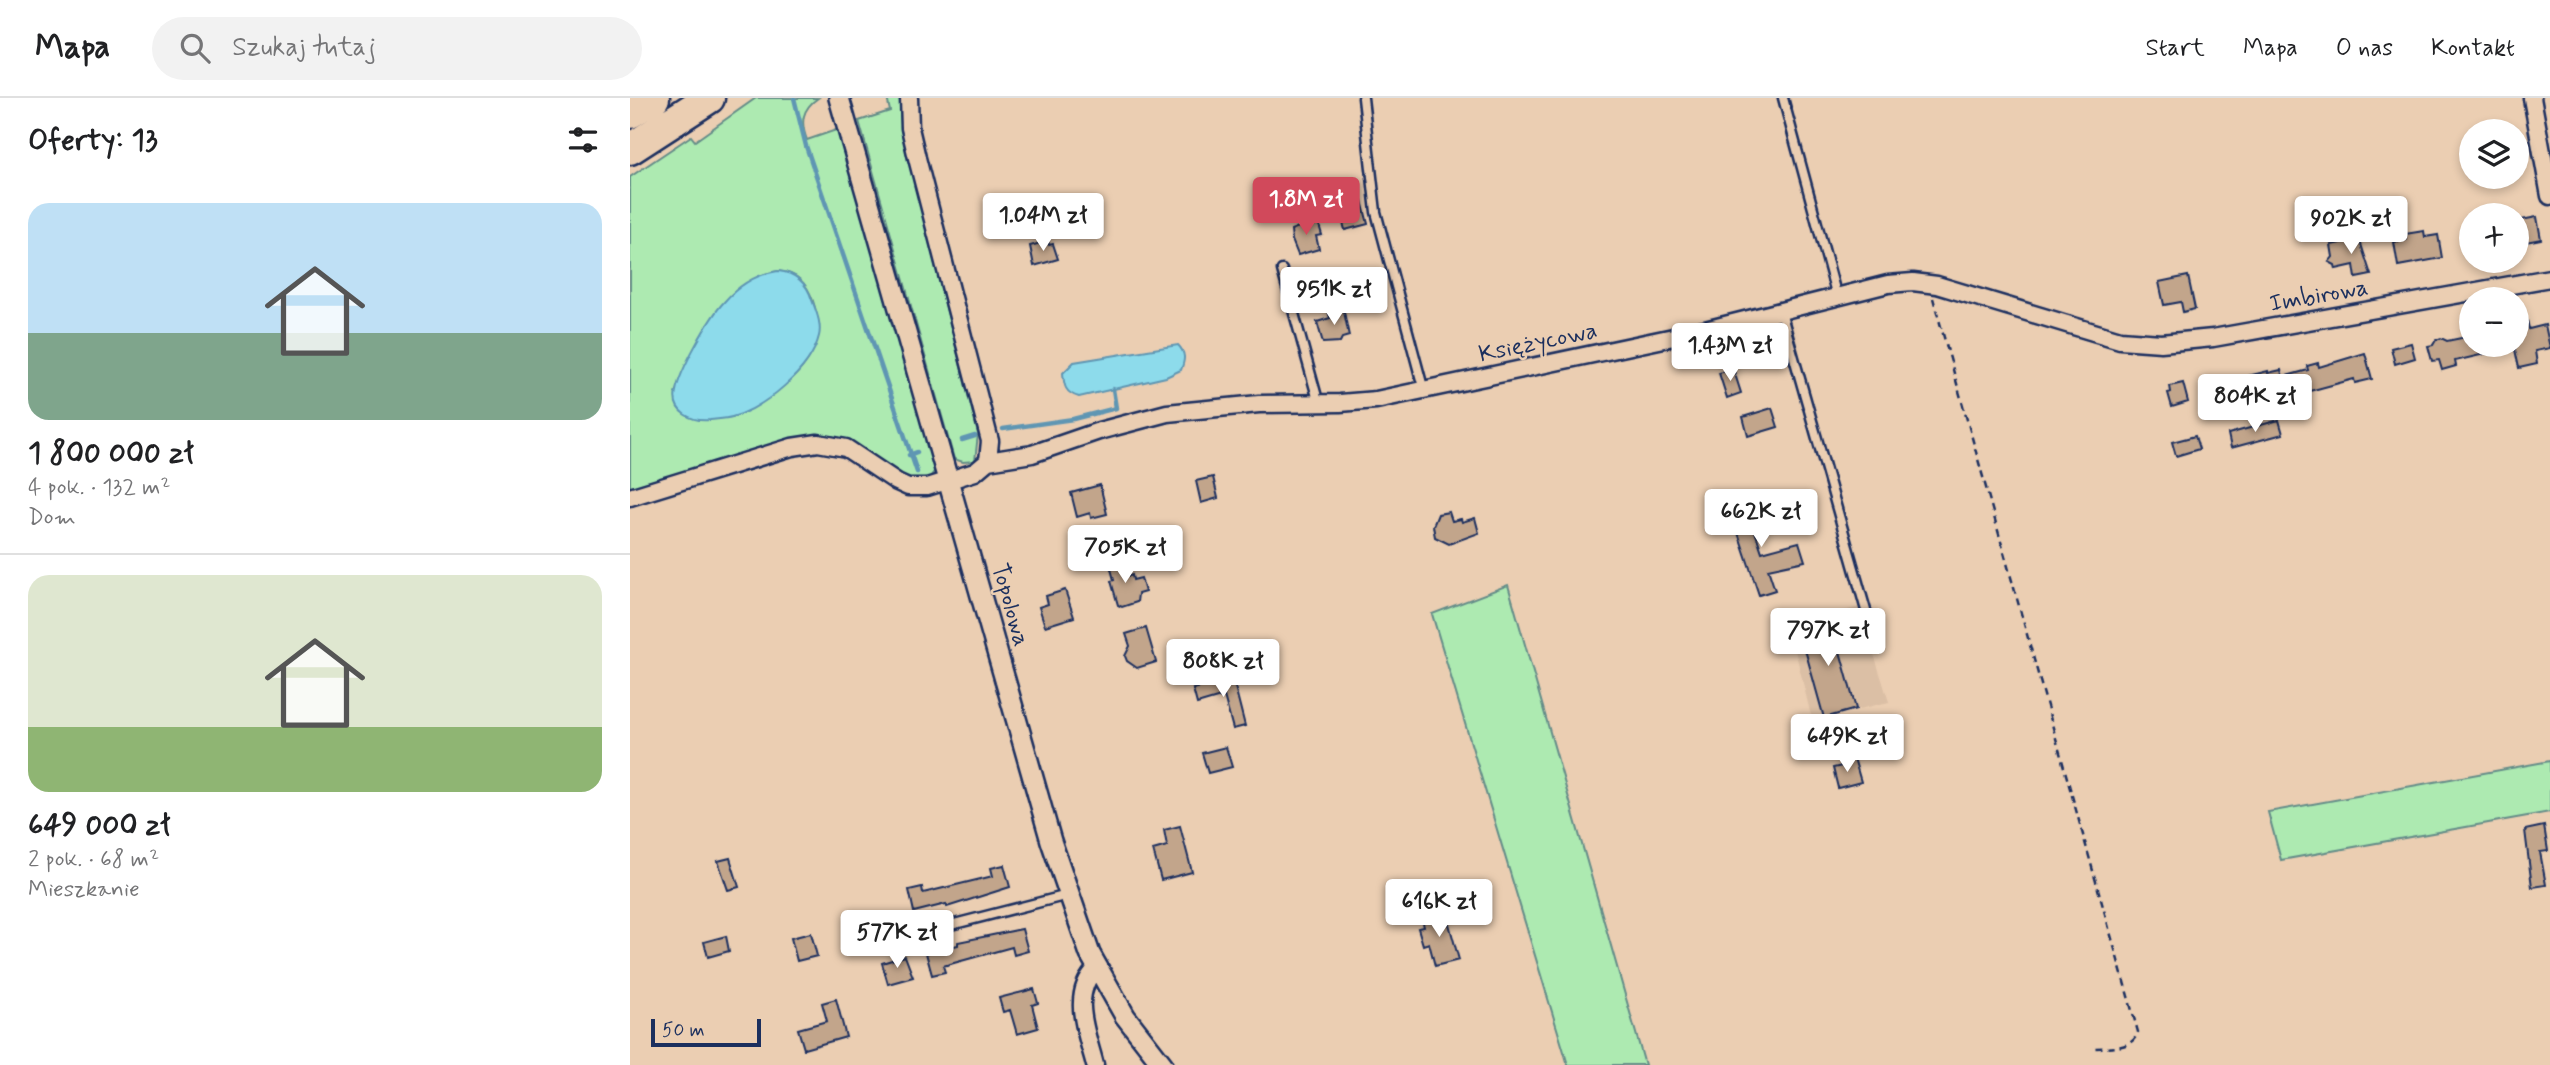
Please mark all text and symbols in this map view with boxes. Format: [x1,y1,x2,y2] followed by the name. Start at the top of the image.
[152,17,642,80] search box
[35,26,110,70] text: Mapa
[176,29,214,67] icon: search
[232,31,376,65] text: Szukaj tutaj
[2146,33,2205,64] text: Start
[2243,33,2298,64] text: Mapa
[2336,33,2393,64] text: O nas
[2431,33,2515,64] text: Kontakt
[2459,119,2529,357] map controls
[2459,119,2529,189] button: layers
[28,121,158,160] text: Oferty: 13
[564,121,602,159] icon: filters
[1241,178,1371,237] pin: 1.8M zł
[1269,185,1343,215] text: 1.8M zł
[971,194,1115,253] pin: 1.04M zł
[2286,197,2416,256] pin: 902K zł
[999,201,1087,231] text: 1.04M zł
[2459,203,2529,273] button: +
[2311,204,2391,234] text: 902K zł
[252,248,378,374] icon: home
[1269,268,1399,327] pin: 951K zł
[2267,272,2371,320] street label: Imbirowa
[1296,275,1372,305] text: 951K zł
[2459,287,2529,357] button: −
[1476,315,1600,371] street label: Księżycowa
[1658,324,1802,383] pin: 1.43M zł
[1688,331,1772,361] text: 1.43M zł
[2190,374,2320,434] pin: 804K zł
[2214,382,2296,412] text: 804K zł
[28,434,194,473] text: 1 800 000 zł
[28,473,171,503] text: 4 pok. · 132 m²
[1696,490,1826,549] pin: 662K zł
[1721,497,1801,527] text: 662K zł
[28,503,76,533] text: Dom
[1060,526,1190,585] pin: 705K zł
[1084,533,1166,563] text: 705K zł
[983,560,1037,650] street label: Topolowa
[1763,608,1893,668] pin: 797K zł
[1786,616,1870,646] text: 797K zł
[252,620,378,746] icon: home
[1158,640,1288,699] pin: 808K zł
[1182,647,1264,677] text: 808K zł
[1782,714,1912,774] pin: 649K zł
[1807,722,1887,752] text: 649K zł
[28,806,171,845] text: 649 000 zł
[28,845,159,875] text: 2 pok. · 68 m²
[28,875,140,905] text: Mieszkanie
[1374,880,1504,939] pin: 616K zł
[1401,887,1477,917] text: 616K zł
[832,910,962,970] pin: 577K zł
[857,918,937,948] text: 577K zł
[651,1016,761,1048] scale bar
[662,1018,705,1043] text: 50 m

